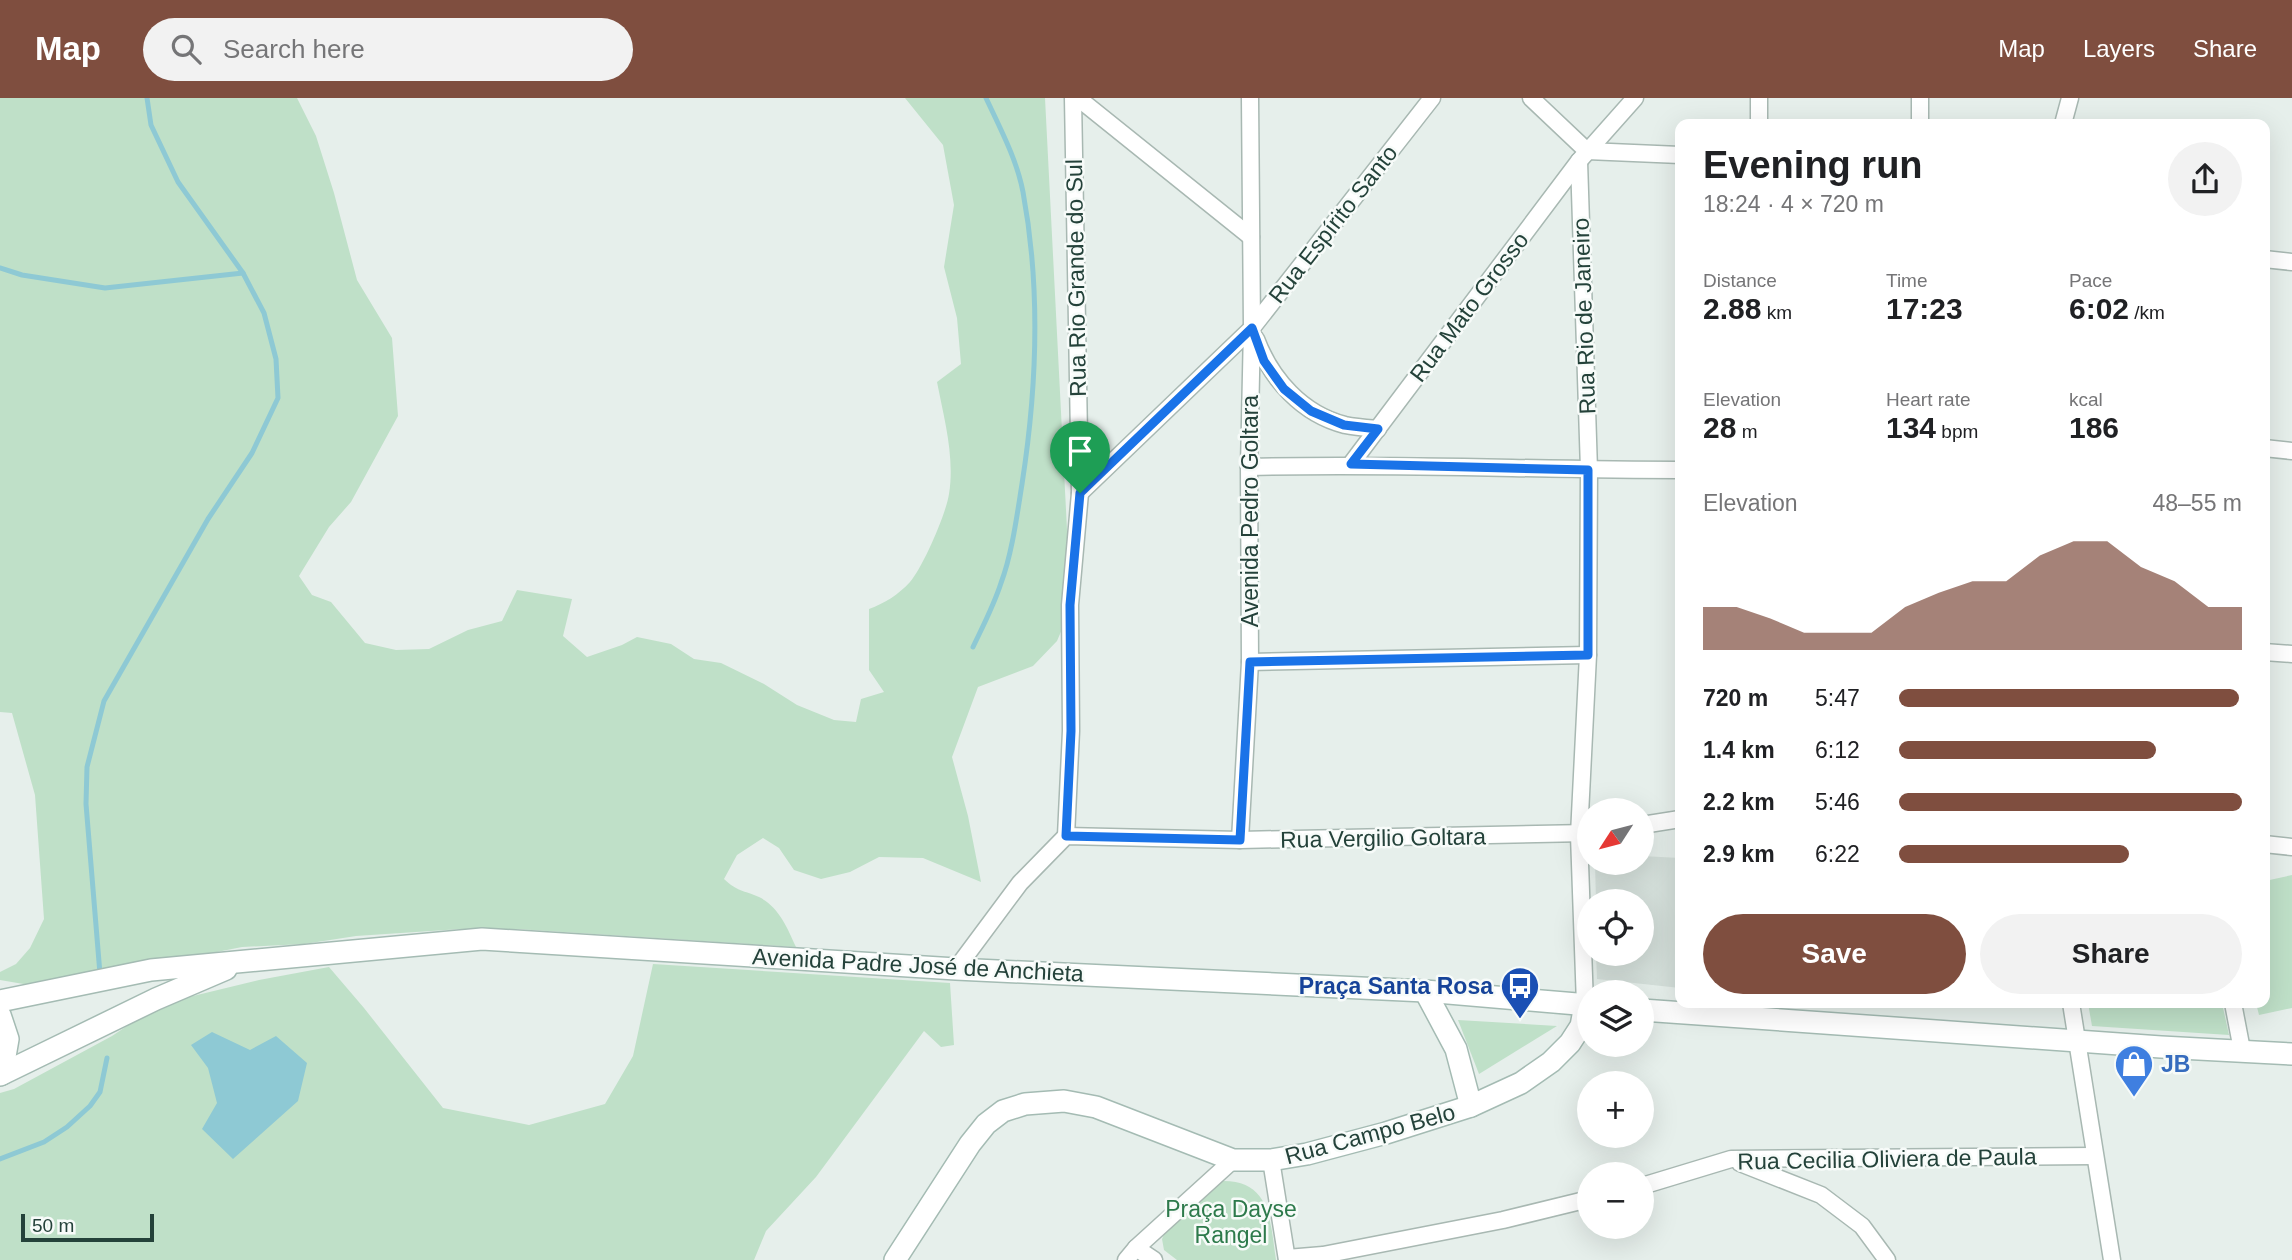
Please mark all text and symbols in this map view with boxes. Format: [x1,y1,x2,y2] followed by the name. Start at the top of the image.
[143,18,633,81] search box
[35,30,101,67] text: Map
[167,30,205,68] icon: search
[223,34,365,64] text: Search here
[1998,35,2045,62] text: Map
[2083,35,2155,62] text: Layers
[2193,35,2257,62] text: Share
[1263,140,1403,308] street label: Rua Espírito Santo
[2168,142,2242,216] button: share
[1703,144,1923,186] text: Evening run
[1061,159,1091,397] street label: Rua Rio Grande do Sul
[1703,191,1884,217] text: 18:24 · 4 × 720 m
[1568,217,1600,415] street label: Rua Rio de Janeiro
[1404,227,1534,387] street label: Rua Mato Grosso
[1703,270,1777,291] text: Distance
[1886,270,1928,291] text: Time
[2069,270,2112,291] text: Pace
[1703,292,1761,325] text: 2.88
[1886,292,1963,325] text: 17:23
[2069,292,2129,325] text: 6:02
[1761,302,1792,323] text: km
[2129,302,2165,323] text: /km
[1703,389,1781,410] text: Elevation
[1886,389,1970,410] text: Heart rate
[2069,389,2103,410] text: kcal
[1237,395,1263,627] street label: Avenida Pedro Goltara
[1703,411,1736,444] text: 28
[1886,411,1936,444] text: 134
[2069,411,2119,444] text: 186
[1050,421,1110,493] pin
[1736,421,1757,442] text: m
[1936,421,1978,442] text: bpm
[1061,432,1099,470] icon: arrive
[1703,490,1798,516] text: Elevation
[2152,490,2242,516] text: 48–55 m
[1703,685,1768,711] text: 720 m
[1815,685,1860,711] text: 5:47
[1703,737,1775,763] text: 1.4 km
[1815,737,1860,763] text: 6:12
[1703,789,1775,815] text: 2.2 km
[1815,789,1860,815] text: 5:46
[1577,798,1654,875] north arrow
[1577,798,1654,1239] map controls
[1280,823,1486,853] street label: Rua Vergilio Goltara
[1703,841,1775,867] text: 2.9 km
[1815,841,1860,867] text: 6:22
[1577,889,1654,966] button: locate
[1703,914,1966,994] button: Save
[1980,914,2242,994] button: Share
[752,943,1085,987] street label: Avenida Padre José de Anchieta
[1499,965,1541,1020] bus stop icon: Praça Santa Rosa
[1299,973,1493,999] place label: Praça Santa Rosa
[1577,980,1654,1057] button: layers
[2113,1043,2155,1098] shop icon: JB
[2161,1051,2190,1077] place label: JB
[1577,1071,1654,1148] button: +
[1282,1099,1458,1169] street label: Rua Campo Belo
[1737,1143,2037,1175] street label: Rua Cecilia Oliviera de Paula
[1577,1162,1654,1239] button: −
[1165,1196,1297,1248] park label: Praça Dayse Rangel
[21,1211,154,1243] scale bar
[32,1215,74,1236] text: 50 m

